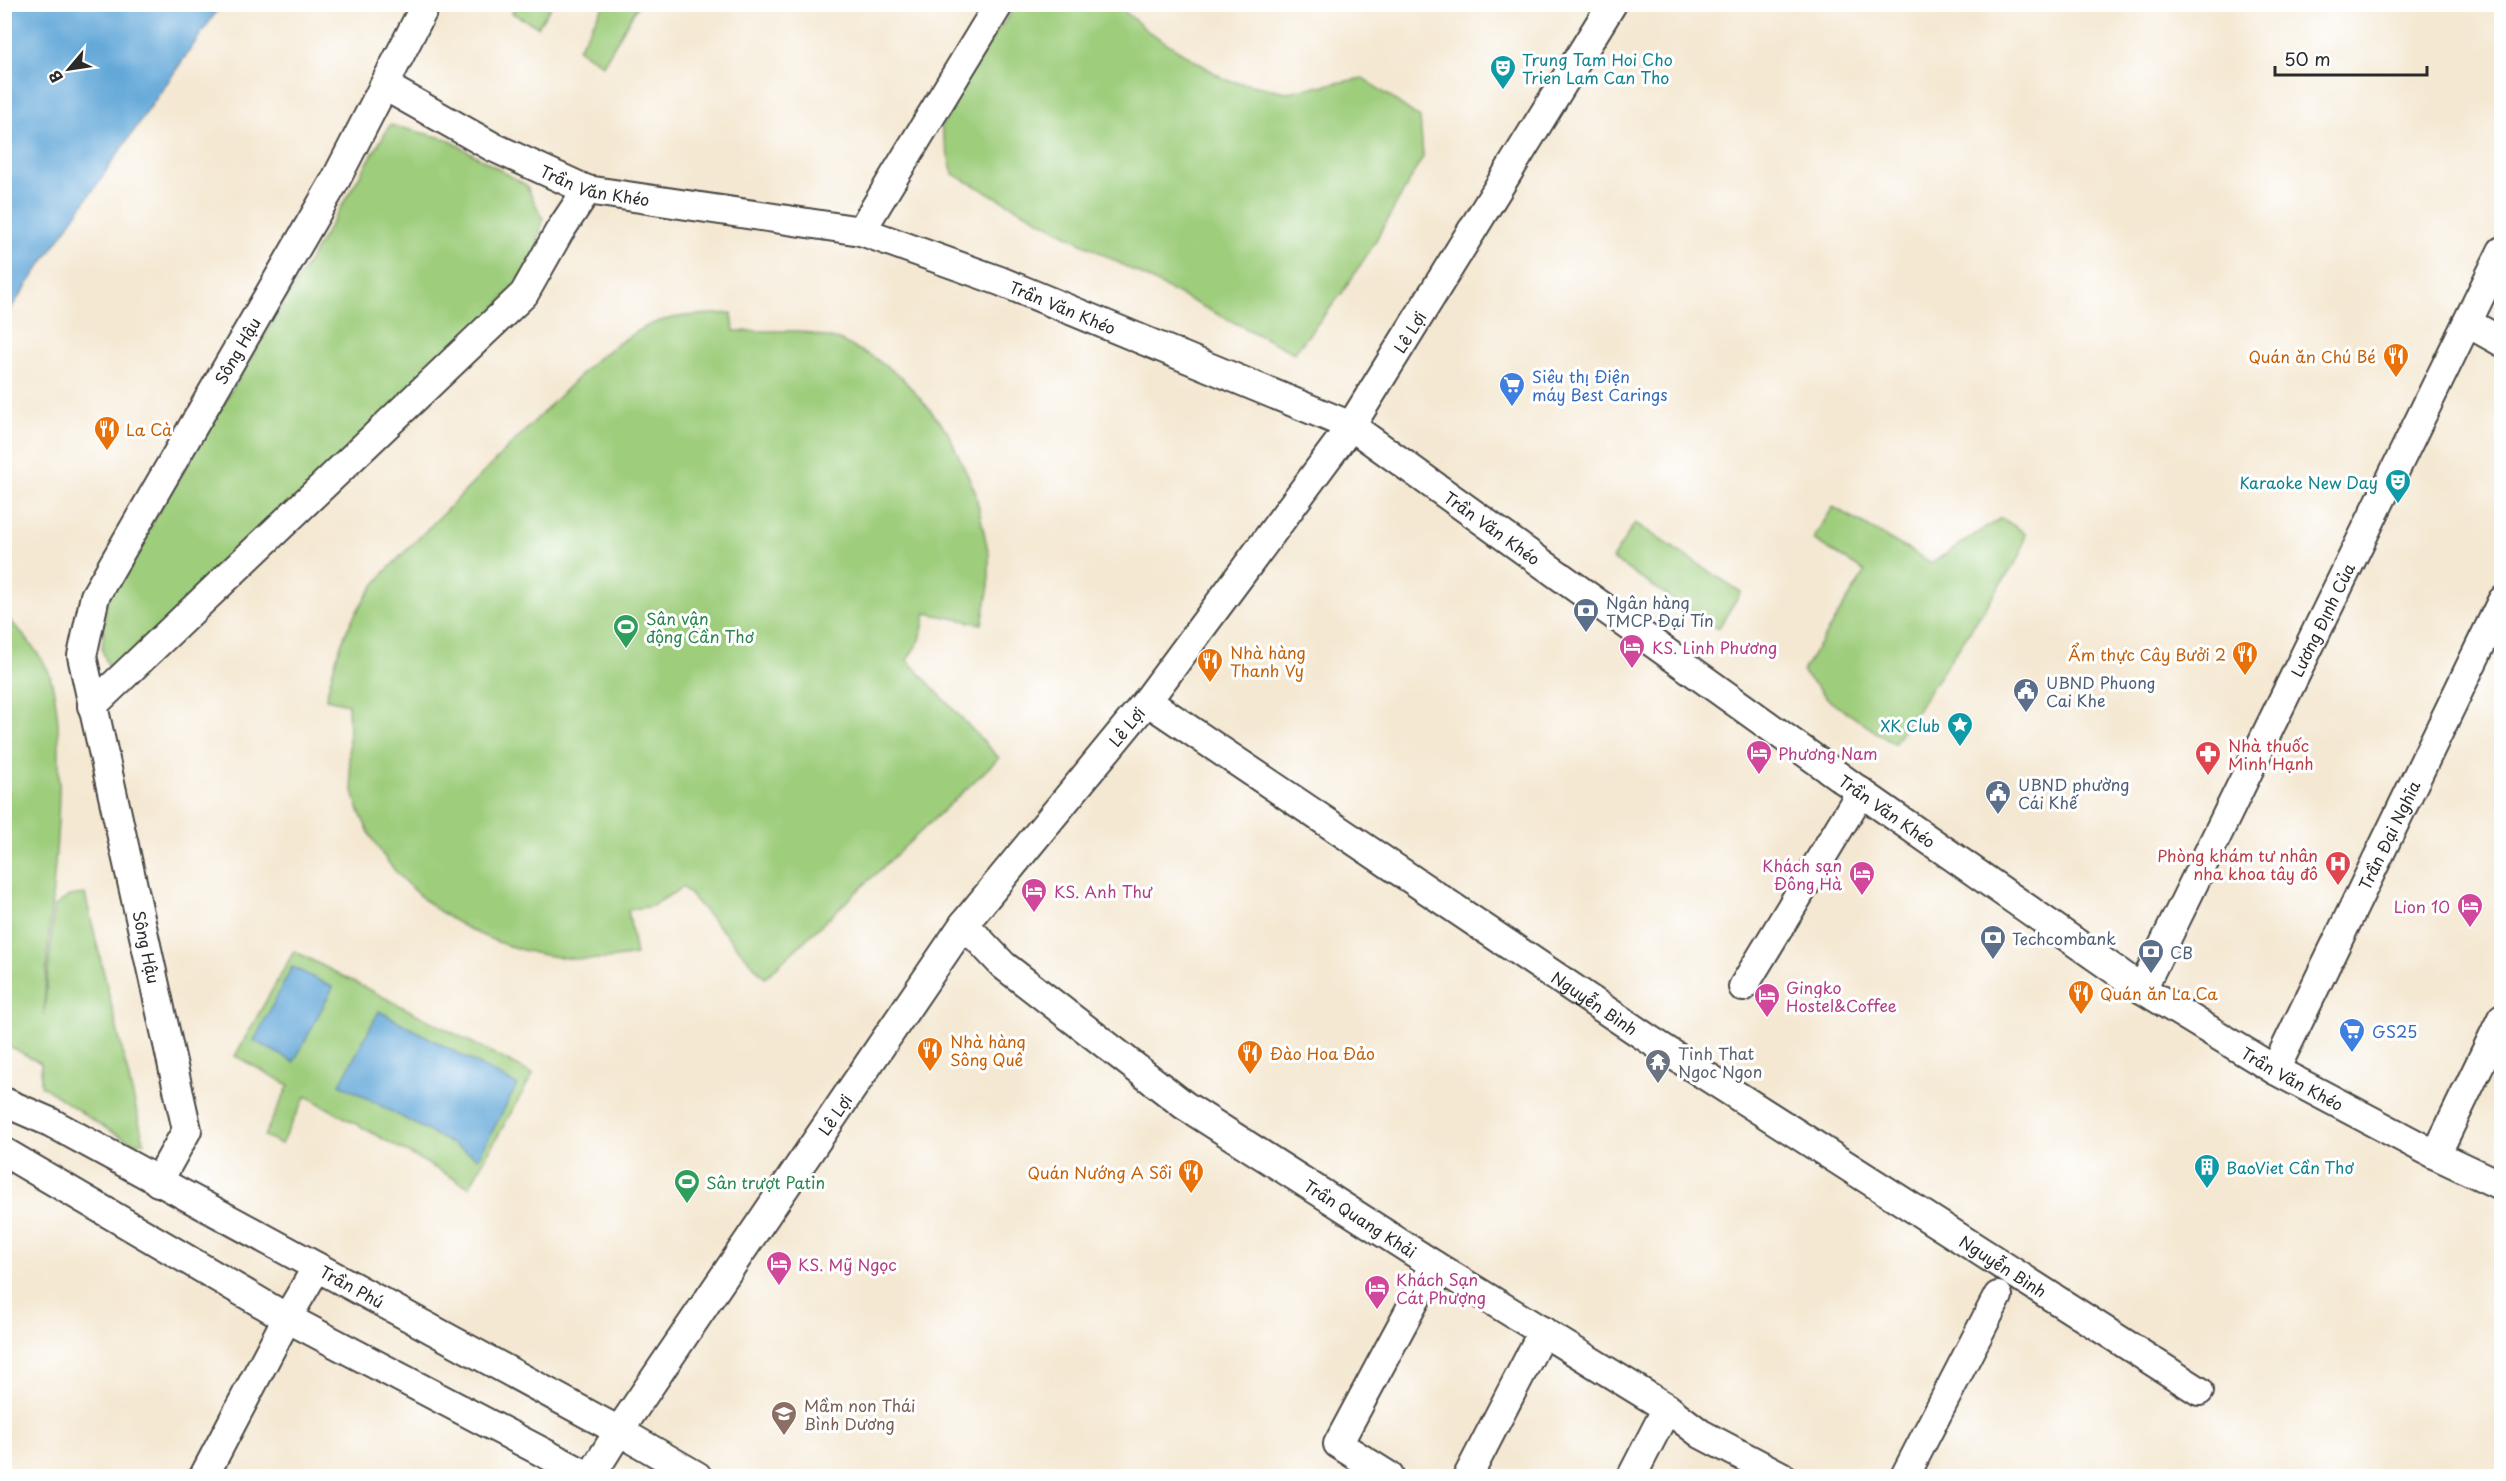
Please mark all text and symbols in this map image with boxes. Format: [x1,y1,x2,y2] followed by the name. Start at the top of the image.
[39,39,99,99] north arrow
[2275,39,2426,77] scale bar
[2284,45,2331,72] text: 50 m
[1522,47,1673,89] place label: Trung Tam Hoi Cho Trien Lam Can Tho
[1488,53,1518,91] theatre icon: Trung Tam Hoi Cho Trien Lam Can Tho
[42,66,68,87] text: B
[536,158,651,211] street label: Trần Văn Khéo
[1006,274,1120,340] street label: Trần Văn Khéo
[1387,306,1431,357] street label: Lê Lợi
[208,312,266,389] street label: Sông Hậu
[2381,341,2411,379] restaurant icon: Quán ăn Chú Bé
[2248,344,2376,368] place label: Quán ăn Chú Bé
[1532,364,1667,406] place label: Siêu thị Điện máy Best Carings
[1497,370,1527,408] supermarket icon: Siêu thị Điện máy Best Carings
[92,414,122,452] restaurant icon: La Cà
[126,417,172,441] place label: La Cà
[2383,467,2413,505] theatre icon: Karaoke New Day
[2239,470,2378,494] place label: Karaoke New Day
[1439,485,1545,570] street label: Trần Văn Khéo
[2284,559,2360,681] street label: Lương Định Của
[1606,590,1714,632] place label: Ngân hàng TMCP Đại Tín
[1571,596,1601,634] bank icon: Ngân hàng TMCP Đại Tín
[646,606,755,648] place label: Sân vận động Cần Thơ
[611,612,641,650] sports icon: Sân vận động Cần Thơ
[1617,632,1647,670] hotel icon: KS. Linh Phương
[1652,635,1777,659] place label: KS. Linh Phương
[2230,639,2260,677] restaurant icon: Ẩm thực Cây Bưởi 2
[1230,640,1306,682] place label: Nhà hàng Thanh Vy
[2068,642,2226,666] place label: Ẩm thực Cây Bưởi 2
[1195,646,1225,684] restaurant icon: Nhà hàng Thanh Vy
[2046,670,2156,712] place label: UBND Phuong Cai Khe
[2011,676,2041,714] public building icon: UBND Phuong Cai Khe
[1103,701,1150,751] street label: Lê Lợi
[1945,710,1975,748] place icon: XK Club
[1881,713,1940,737] place label: XK Club
[2228,733,2314,775] place label: Nhà thuốc Minh Hạnh
[1744,738,1774,776] hotel icon: Phương Nam
[2193,739,2223,777] pharmacy icon: Nhà thuốc Minh Hạnh
[1778,741,1878,765] place label: Phương Nam
[1834,768,1941,853] street label: Trần Văn Khéo
[2018,772,2130,814] place label: UBND phường Cái Khế
[2352,776,2425,894] street label: Trần Đại Nghĩa
[1983,778,2013,816] public building icon: UBND phường Cái Khế
[2157,843,2318,885] place label: Phòng khám tư nhân nha khoa tây đô
[2323,849,2353,887] hospital icon: Phòng khám tư nhân nha khoa tây đô
[1762,853,1842,895] place label: Khách sạn Đông Hà
[1847,859,1877,897] hotel icon: Khách sạn Đông Hà
[1019,876,1049,914] hotel icon: KS. Anh Thư
[1054,879,1153,903] place label: KS. Anh Thư
[2455,891,2485,929] hotel icon: Lion 10
[2394,894,2450,918] place label: Lion 10
[128,908,166,986] street label: Sông Hậu
[1978,923,2008,961] bank icon: Techcombank
[2012,926,2116,950] place label: Techcombank
[2136,937,2166,975] bank icon: CB
[2170,940,2193,964] place label: CB
[1547,965,1643,1040] street label: Nguyễn Bình
[1786,975,1897,1017] place label: Gingko Hostel&Coffee
[2066,978,2096,1016] restaurant icon: Quán ăn La Ca
[1752,981,1782,1019] hotel icon: Gingko Hostel&Coffee
[2100,981,2218,1005] place label: Quán ăn La Ca
[2337,1016,2367,1054] supermarket icon: GS25
[2372,1019,2417,1043] place label: GS25
[950,1029,1026,1071] place label: Nhà hàng Sông Quê
[915,1035,945,1073] restaurant icon: Nhà hàng Sông Quê
[1235,1038,1265,1076] restaurant icon: Đào Hoa Đảo
[2237,1040,2348,1116] street label: Trần Văn Khéo
[1270,1041,1375,1065] place label: Đào Hoa Đảo
[1678,1041,1762,1083] place label: Tinh That Ngoc Ngon
[1643,1047,1673,1085] temple icon: Tinh That Ngoc Ngon
[812,1089,857,1140] street label: Lê Lợi
[2192,1152,2222,1190] building icon: BaoViet Cần Thơ
[2226,1155,2354,1179] place label: BaoViet Cần Thơ
[1176,1157,1206,1195] restaurant icon: Quán Nướng A Sồi
[1028,1160,1172,1184] place label: Quán Nướng A Sồi
[672,1167,702,1205] sports icon: Sân trượt Patin
[706,1170,825,1194] place label: Sân trượt Patin
[1299,1173,1422,1263] street label: Trần Quang Khải
[1955,1229,2052,1303] street label: Nguyễn Bình
[764,1249,794,1287] hotel icon: KS. Mỹ Ngọc
[798,1252,897,1276] place label: KS. Mỹ Ngọc
[316,1259,389,1313] street label: Trần Phú
[1396,1267,1486,1309] place label: Khách Sạn Cát Phượng
[1362,1273,1392,1311] hotel icon: Khách Sạn Cát Phượng
[804,1393,915,1435] place label: Mầm non Thái Bình Dương
[769,1399,799,1437] school or university icon: Mầm non Thái Bình Dương

